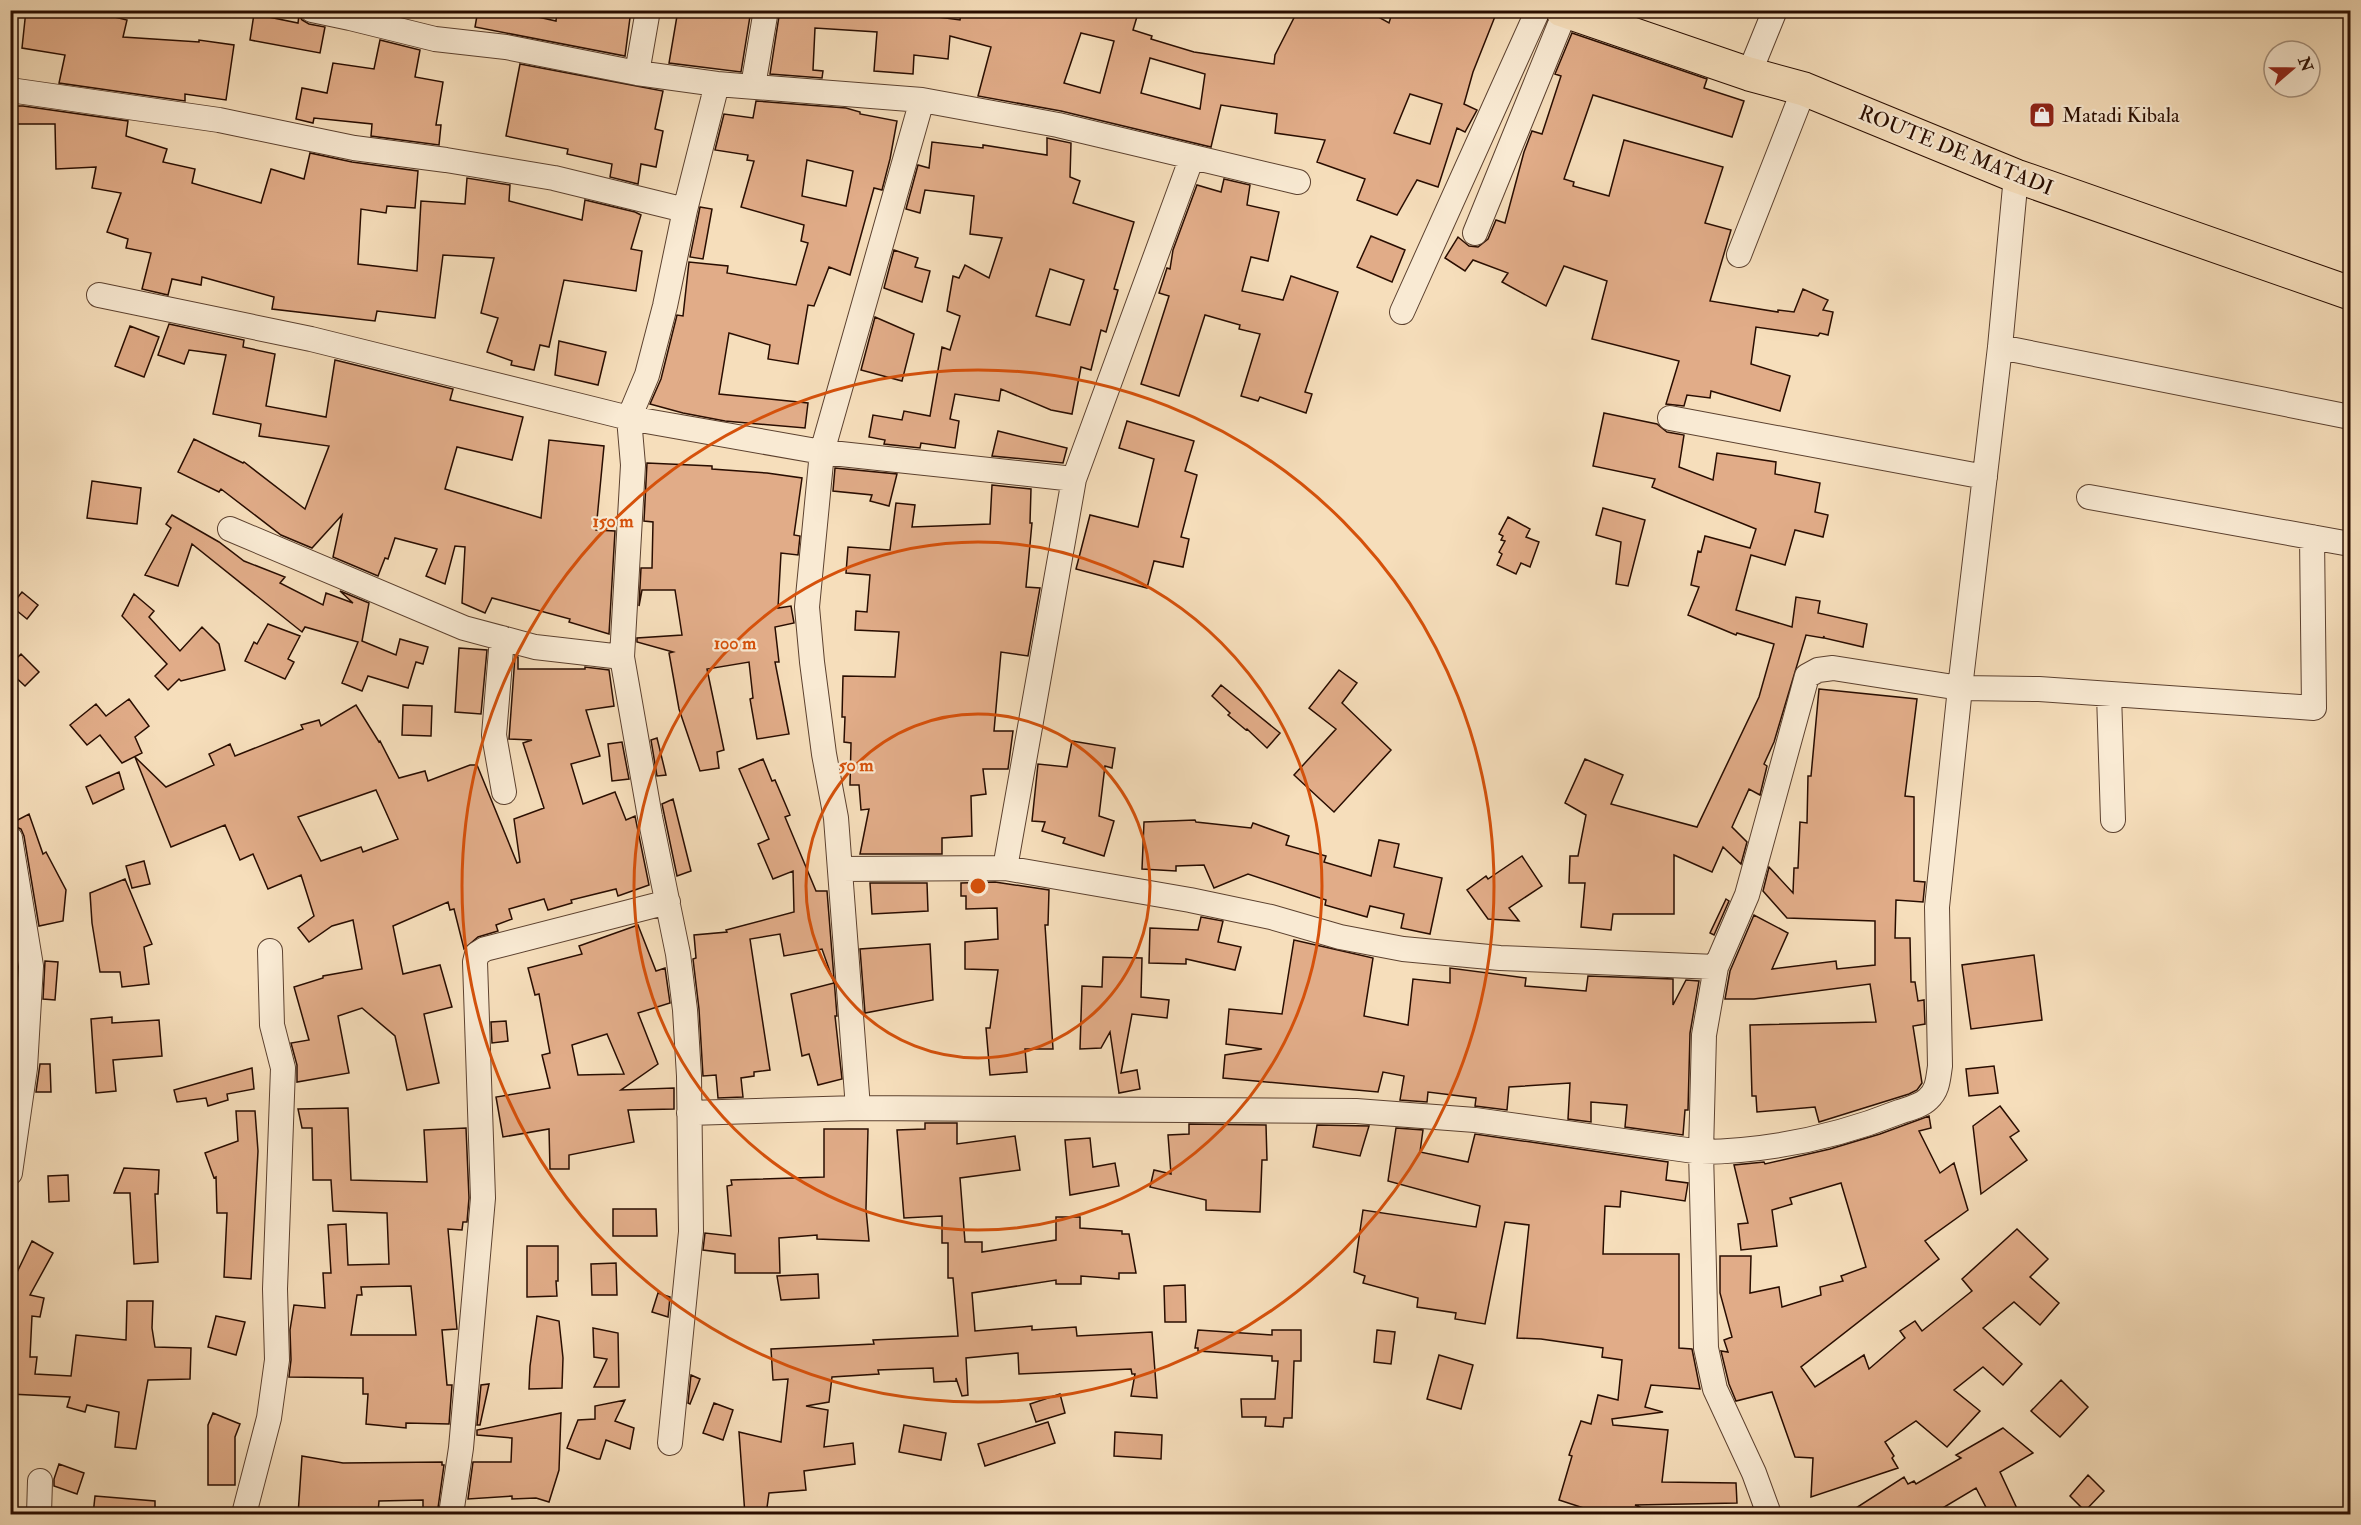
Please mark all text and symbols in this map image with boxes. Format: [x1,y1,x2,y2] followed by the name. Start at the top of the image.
[2262,39,2322,99] north arrow
[2293,53,2317,75] text: N
[1855,99,2057,202] street label: ROUTE DE MATADI
[2027,100,2057,130] shop icon: Matadi Kibala
[2062,102,2180,129] place label: Matadi Kibala
[592,510,635,533] text: 150 m
[714,632,757,655] text: 100 m
[839,754,874,777] text: 50 m
[968,876,988,896] centre of rings

